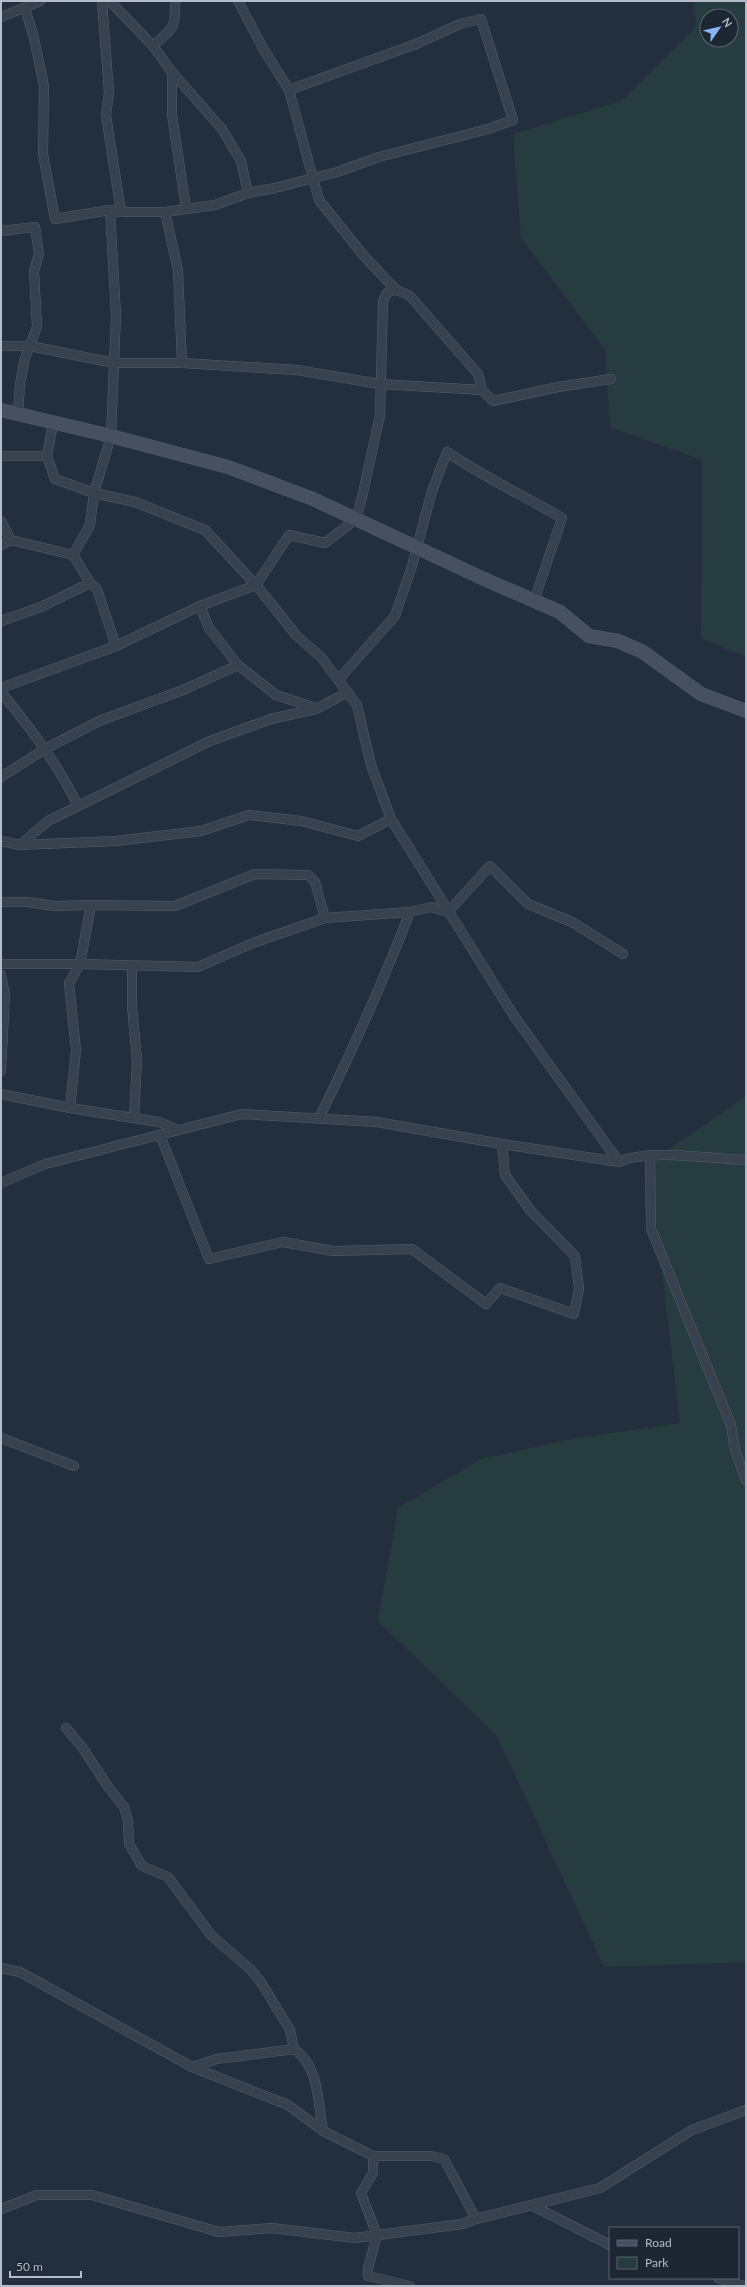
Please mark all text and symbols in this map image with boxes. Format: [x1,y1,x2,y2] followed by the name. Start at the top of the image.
[699,8,739,48] north arrow
[720,15,735,29] text: N
[609,2227,739,2279] legend
[645,2235,672,2250] text: Road
[10,2253,81,2279] scale bar
[645,2255,669,2270] text: Park
[16,2259,43,2274] text: 50 m

